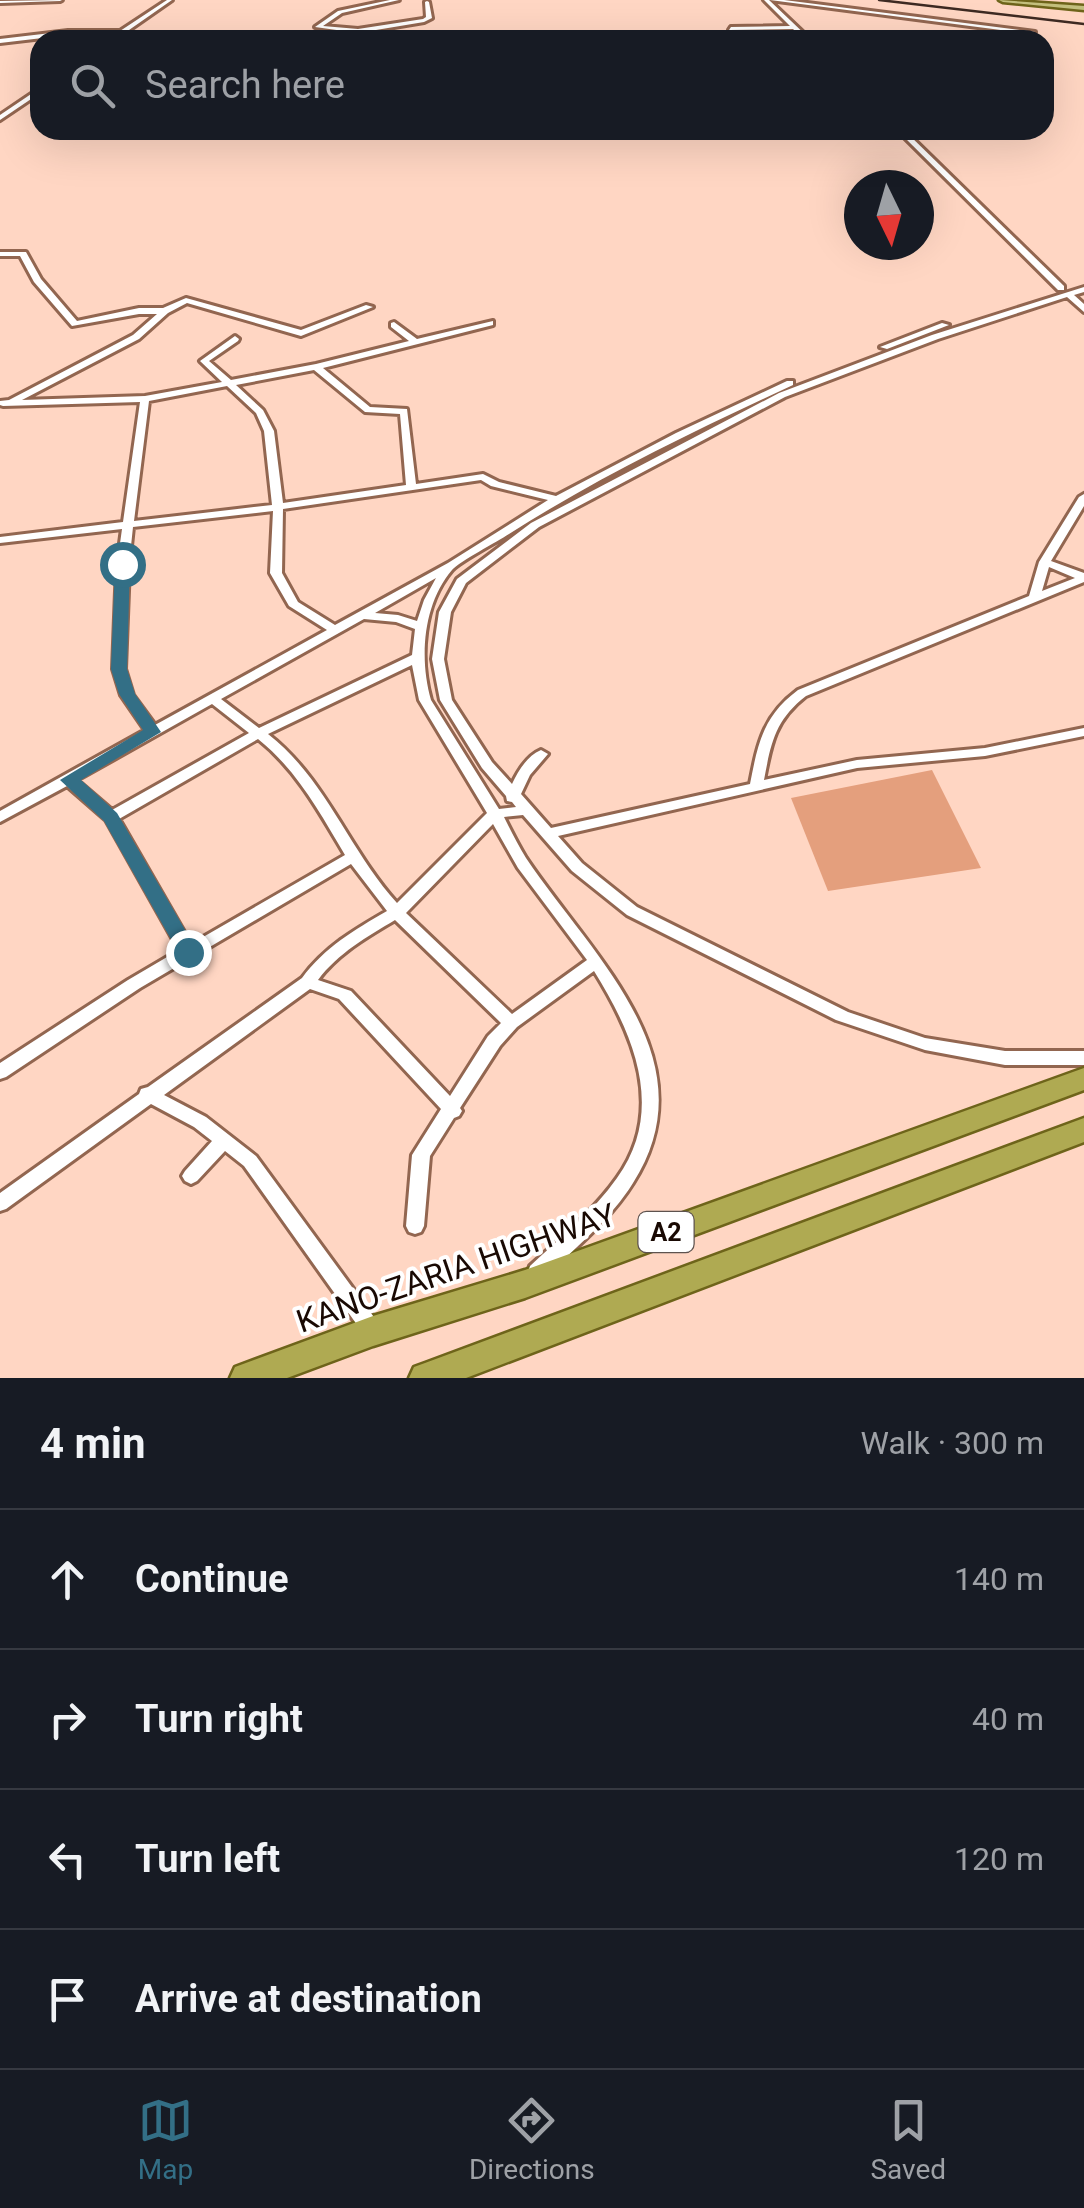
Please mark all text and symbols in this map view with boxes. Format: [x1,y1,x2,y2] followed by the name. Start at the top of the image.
[30,30,1054,140] search box
[65,58,120,113] icon: search
[145,63,345,107] text: Search here
[844,170,934,260] north arrow
[100,542,146,588] route start
[166,930,212,976] route end
[291,1196,621,1340] street label: KANO-ZARIA HIGHWAY
[638,1212,694,1252] road number: A2
[40,1419,146,1468] text: 4 min
[861,1424,1044,1462] text: Walk · 300 m
[40,1552,95,1607] icon: ahead
[135,1557,289,1601] text: Continue
[954,1560,1044,1598] text: 140 m
[40,1692,95,1747] icon: right
[135,1697,303,1741] text: Turn right
[972,1700,1044,1738] text: 40 m
[40,1832,95,1887] icon: left
[135,1837,280,1881] text: Turn left
[954,1840,1044,1878] text: 120 m
[40,1972,95,2027] icon: arrive
[135,1977,482,2021] text: Arrive at destination
[138,2093,193,2186] tab: Map
[469,2093,595,2186] tab: Directions
[870,2093,946,2186] tab: Saved

